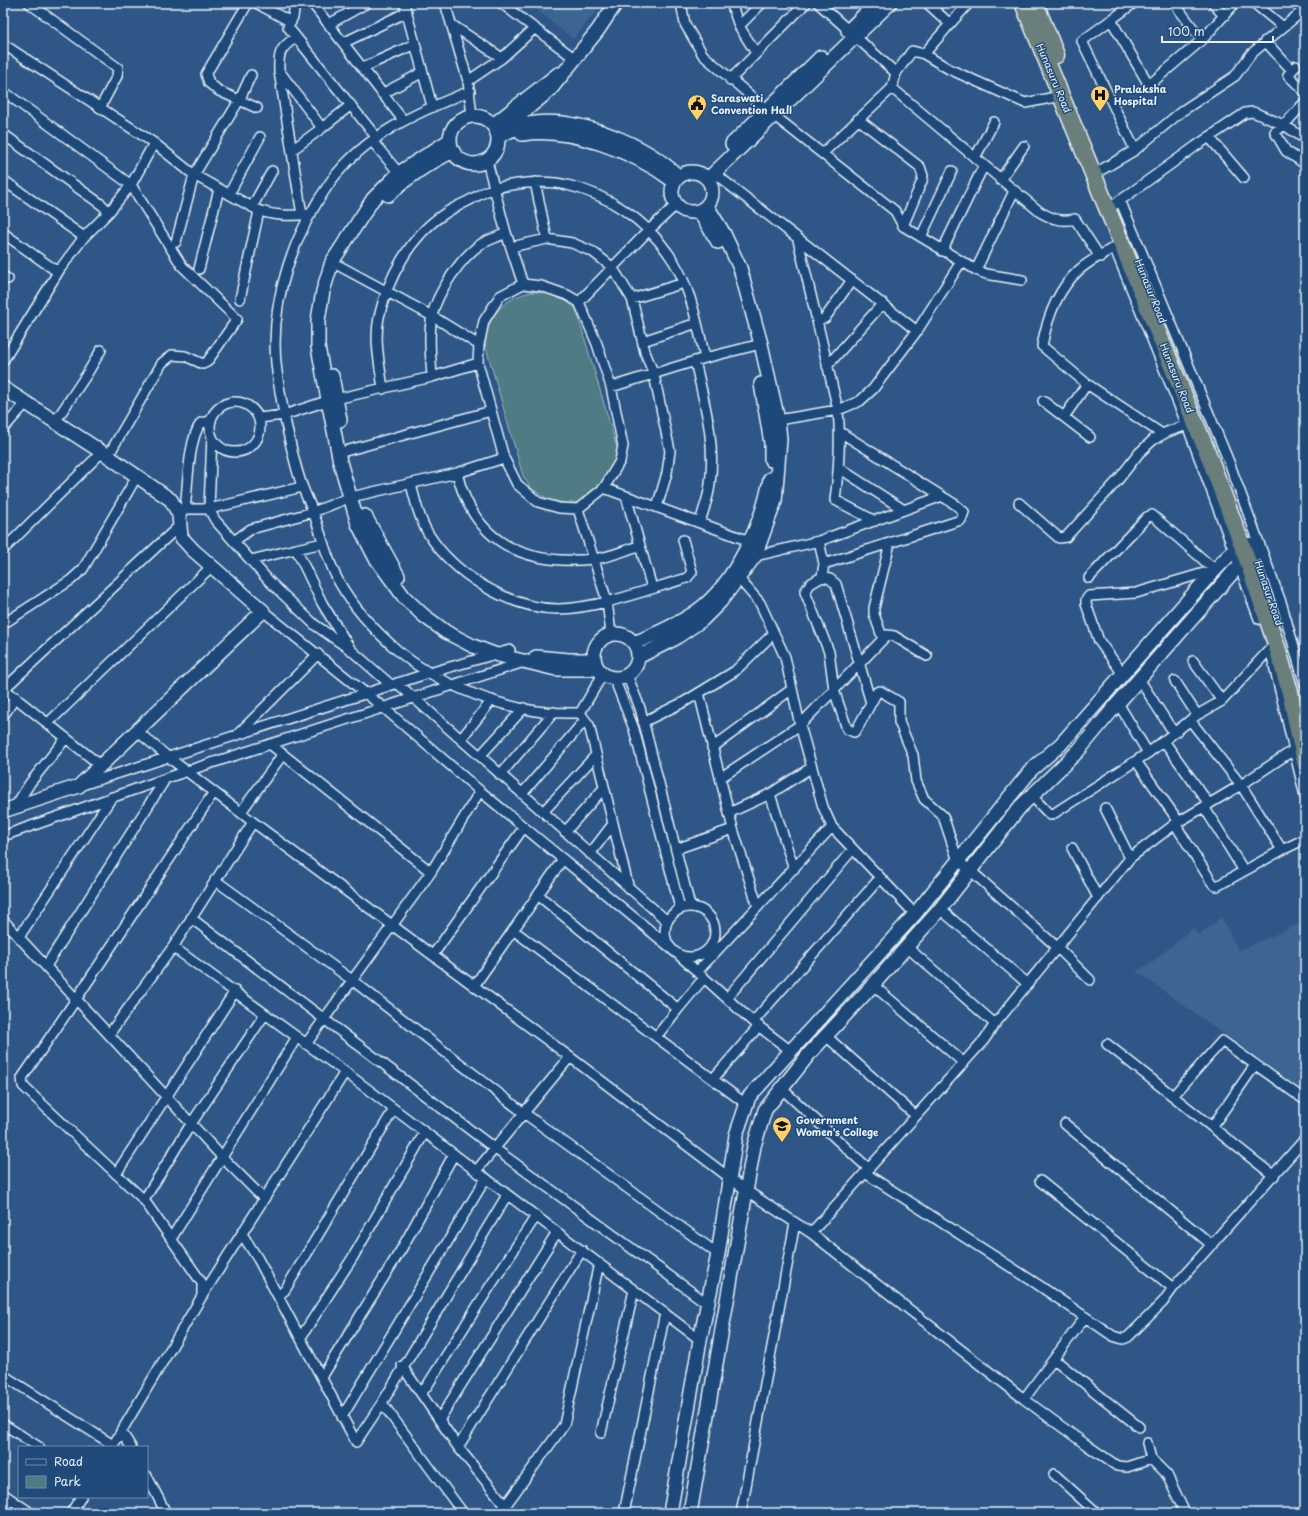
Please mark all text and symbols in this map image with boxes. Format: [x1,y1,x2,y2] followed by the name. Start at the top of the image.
[1162,18,1273,44] scale bar
[1168,22,1205,40] text: 100 m
[1033,41,1076,115] street label: Hunasuru Road
[1114,81,1167,108] place label: Pralaksha Hospital
[1089,84,1111,112] hospital icon: Pralaksha Hospital
[711,90,792,117] place label: Saraswati Convention Hall
[686,93,708,121] public building icon: Saraswati Convention Hall
[1132,256,1171,325] street label: Hunasur Road
[1157,341,1198,415] street label: Hunasuru Road
[1251,558,1288,628] street label: Hunasur Road
[796,1112,879,1139] place label: Government Women's College
[771,1115,793,1143] school or university icon: Government Women's College
[18,1446,148,1498] legend
[54,1452,83,1470] text: Road
[54,1472,81,1490] text: Park

